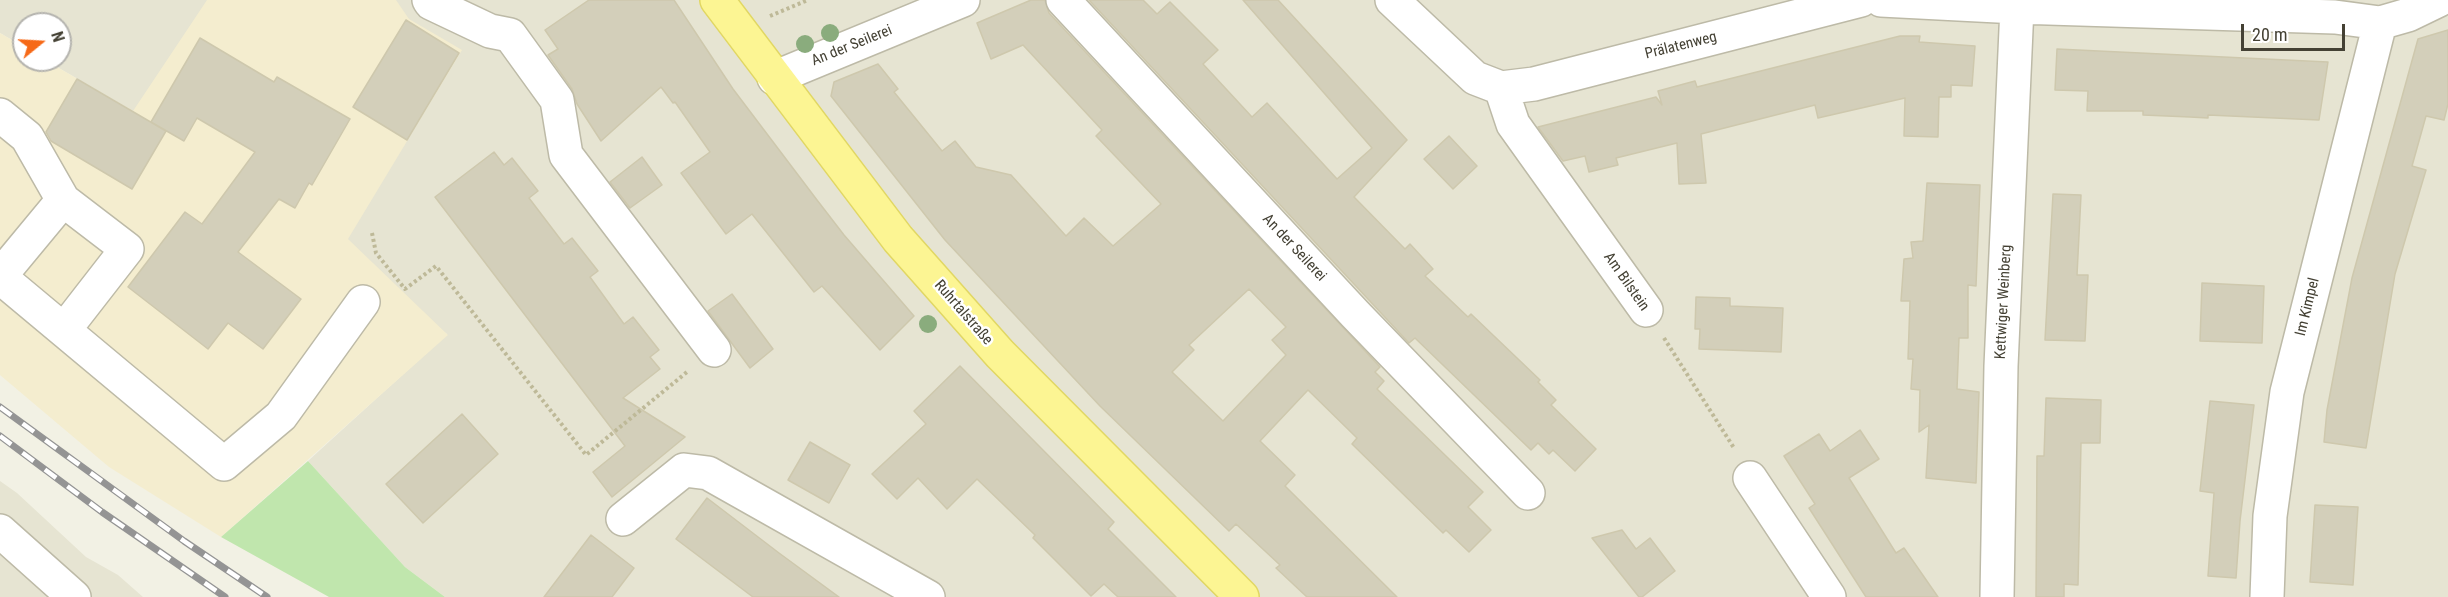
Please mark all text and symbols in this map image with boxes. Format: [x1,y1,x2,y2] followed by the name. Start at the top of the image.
[12,12,72,72] north arrow
[2244,12,2348,50] scale bar
[809,22,895,70] street label: An der Seilerei
[2252,24,2287,45] text: 20 m
[1643,28,1719,64] street label: Prälatenweg
[47,29,68,44] text: N
[1258,211,1330,285] street label: An der Seilerei
[1992,244,2016,360] street label: Kettwiger Weinberg
[1599,249,1653,315] street label: Am Bilstein
[2292,276,2324,338] street label: Im Kimpel
[930,277,996,349] street label: Ruhrtalstraße

